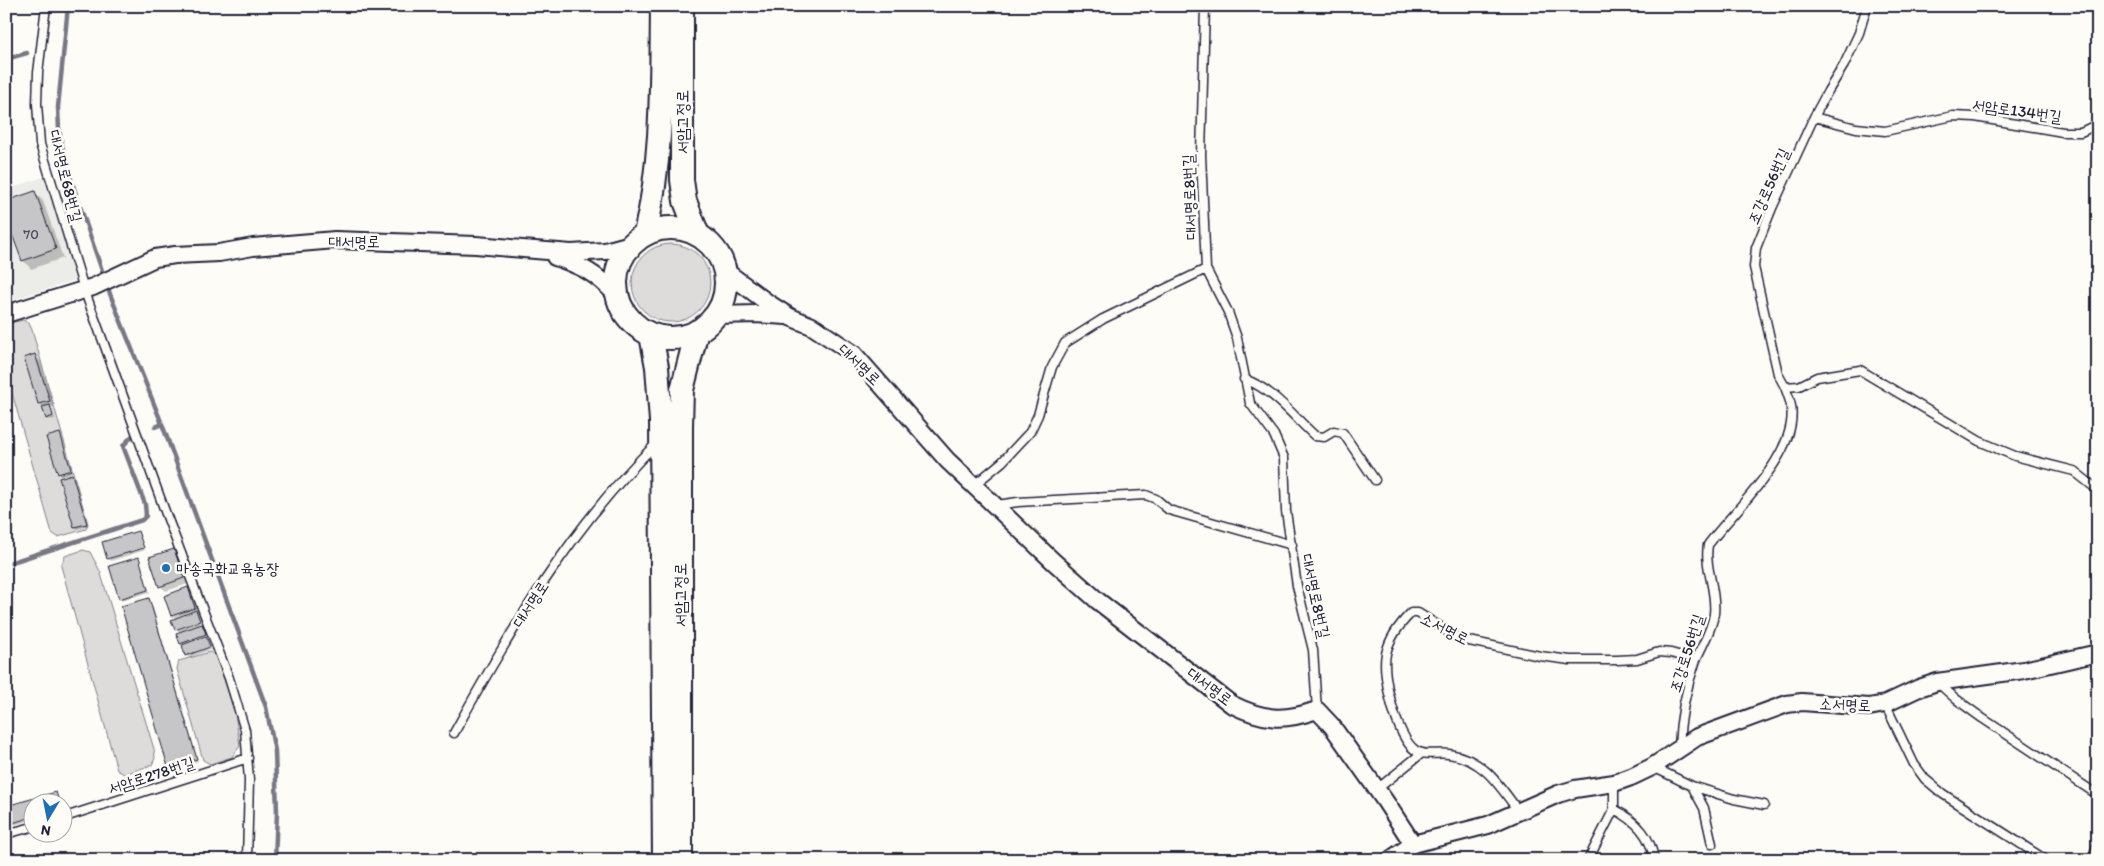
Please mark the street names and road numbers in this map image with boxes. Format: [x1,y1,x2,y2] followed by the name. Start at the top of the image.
[673,90,692,154] street label: 서암고정로
[1971,95,2063,126] street label: 서암로134번길
[45,128,86,224] street label: 대서명로68번길
[1743,145,1794,227] street label: 조강로56번길
[1179,154,1200,240] street label: 대서명로8번길
[328,232,380,251] street label: 대서명로
[835,340,885,389] street label: 대서명로
[1297,552,1334,640] street label: 대서명로8번길
[671,563,690,627] street label: 서암고정로
[508,578,552,631] street label: 대서명로
[1418,608,1472,649] street label: 소서명로
[1665,611,1708,695] street label: 조강로56번길
[1183,663,1236,709] street label: 대서명로
[1819,694,1871,715] street label: 소서명로
[106,753,197,798] street label: 서암로278번길

